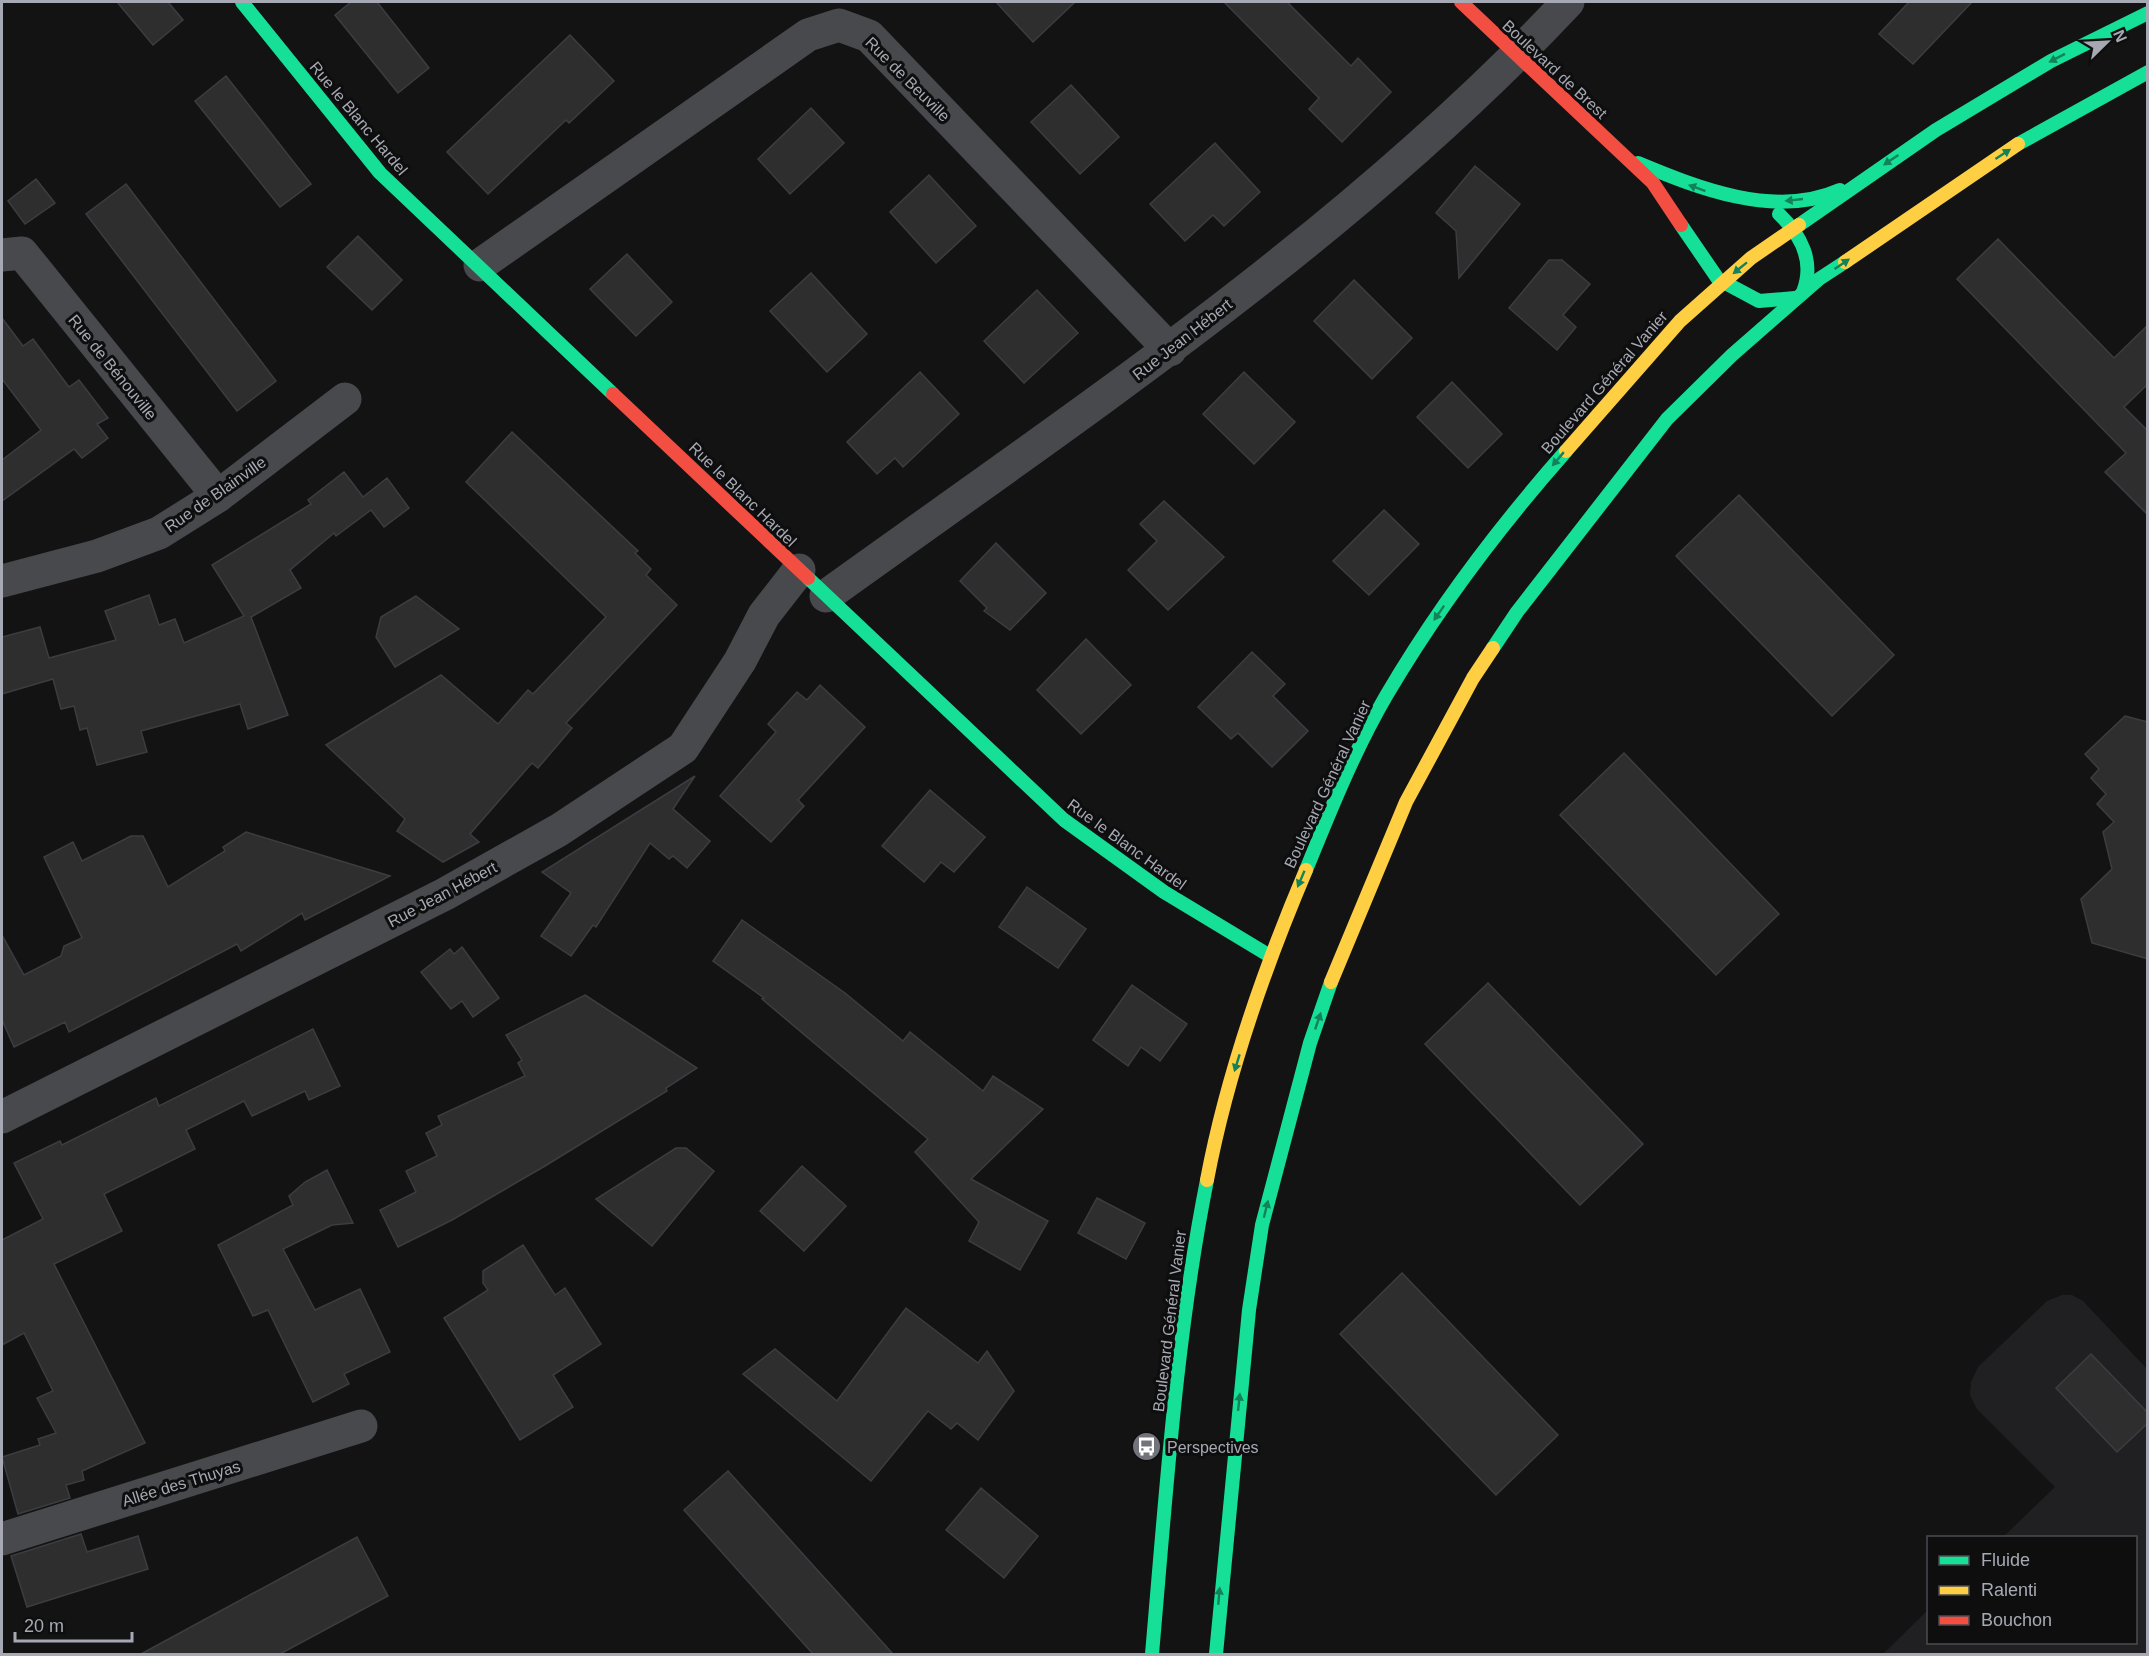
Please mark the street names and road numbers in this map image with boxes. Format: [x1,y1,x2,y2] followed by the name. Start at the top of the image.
[1499,17,1611,122] street label: Boulevard de Brest
[862,34,953,125] street label: Rue de Beuville
[306,58,411,178] street label: Rue le Blanc Hardel
[1129,295,1236,383] street label: Rue Jean Hébert
[1538,307,1671,457] street label: Boulevard Général Vanier
[65,311,160,423] street label: Rue de Bénouville
[686,439,800,550] street label: Rue le Blanc Hardel
[162,453,269,536] street label: Rue de Blainville
[1281,697,1374,871] street label: Boulevard Général Vanier
[1064,796,1189,893] street label: Rue le Blanc Hardel
[385,858,500,930] street label: Rue Jean Hébert
[1150,1229,1189,1413] street label: Boulevard Général Vanier
[120,1457,242,1510] street label: Allée des Thuyas

